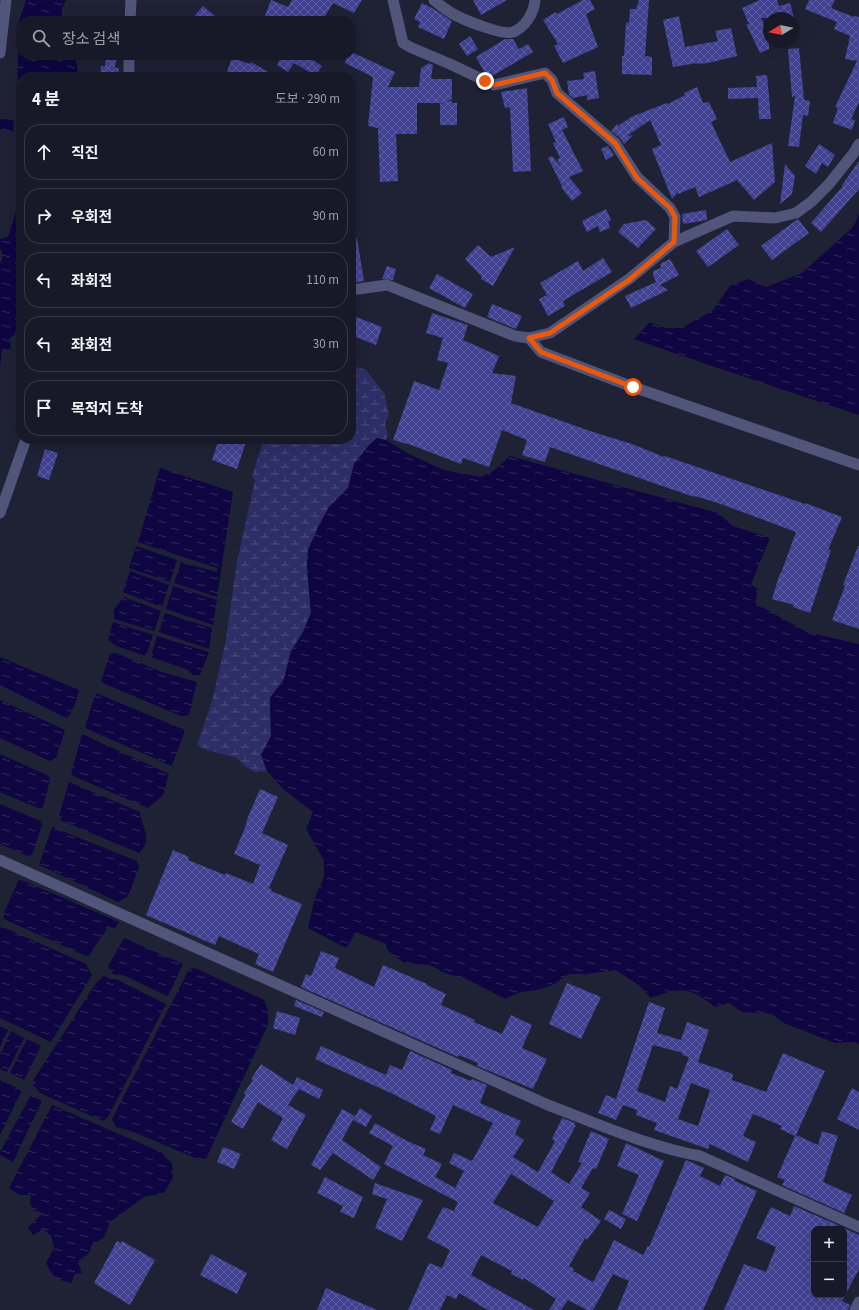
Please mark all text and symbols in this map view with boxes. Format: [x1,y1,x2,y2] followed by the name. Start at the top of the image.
[763,12,799,48] north arrow
[16,16,356,60] search box
[30,27,52,49] icon: search
[62,29,120,50] text: 장소 검색
[476,72,494,90] route end
[32,88,60,112] text: 4 분
[275,90,340,108] text: 도보 · 290 m
[33,141,55,163] icon: ahead
[71,143,99,164] text: 직진
[313,143,339,161] text: 60 m
[33,205,55,227] icon: right
[71,207,112,228] text: 우회전
[313,207,339,225] text: 90 m
[33,269,55,291] icon: left
[71,271,112,292] text: 좌회전
[306,271,339,289] text: 110 m
[33,333,55,355] icon: left
[71,335,112,356] text: 좌회전
[313,335,339,353] text: 30 m
[624,378,642,396] route start
[33,397,55,419] icon: arrive
[71,399,143,420] text: 목적지 도착
[811,1226,847,1298] map controls
[811,1226,847,1262] button: +
[811,1262,847,1298] button: −

